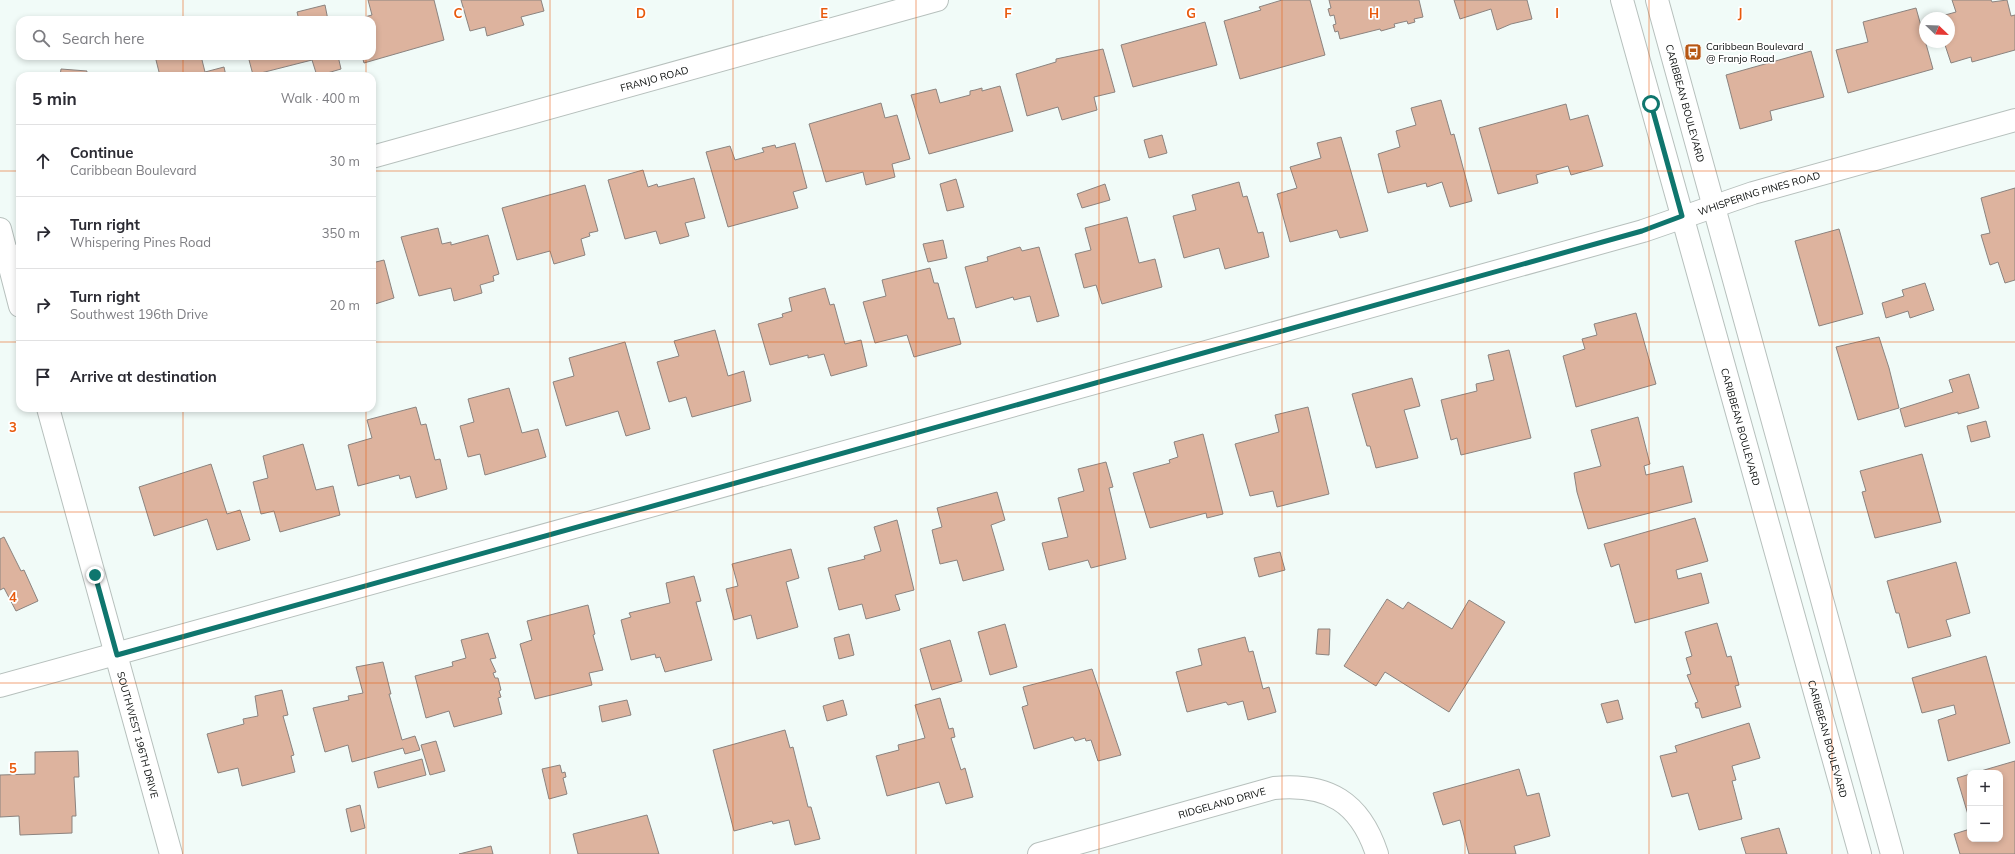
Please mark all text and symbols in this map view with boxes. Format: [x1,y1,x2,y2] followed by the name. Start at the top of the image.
[454,5,463,21] text: C
[636,5,646,21] text: D
[820,5,828,21] text: E
[1004,5,1012,21] text: F
[1186,5,1196,21] text: G
[1369,5,1379,21] text: H
[1555,5,1559,21] text: I
[1738,5,1742,21] text: J
[1919,12,1955,48] north arrow
[16,16,376,60] search box
[30,27,52,49] icon: search
[62,29,144,48] text: Search here
[1706,40,1803,65] place label: Caribbean Boulevard @ Franjo Road
[1683,42,1703,62] bus stop icon: Caribbean Boulevard @ Franjo Road
[1663,43,1708,164] street label: CARIBBEAN BOULEVARD
[619,63,690,94] street label: FRANJO ROAD
[32,88,77,109] text: 5 min
[281,90,360,106] text: Walk · 400 m
[1642,95,1660,113] route start
[70,143,133,162] text: Continue
[32,150,54,172] icon: ahead
[330,153,360,169] text: 30 m
[70,162,197,178] text: Caribbean Boulevard
[1696,168,1822,218] street label: WHISPERING PINES ROAD
[70,215,140,234] text: Turn right
[32,222,54,244] icon: right
[322,225,360,241] text: 350 m
[70,234,211,250] text: Whispering Pines Road
[70,287,140,306] text: Turn right
[32,294,54,316] icon: right
[330,297,360,313] text: 20 m
[70,306,208,322] text: Southwest 196th Drive
[32,366,54,388] icon: arrive
[1718,366,1764,487] street label: CARIBBEAN BOULEVARD
[70,367,217,386] text: Arrive at destination
[9,419,17,435] text: 3
[86,566,104,584] route end
[9,589,17,605] text: 4
[114,670,162,800] street label: SOUTHWEST 196TH DRIVE
[1805,678,1851,799] street label: CARIBBEAN BOULEVARD
[9,760,17,776] text: 5
[1967,770,2003,842] map controls
[1967,770,2003,806] button: +
[1177,784,1267,821] street label: RIDGELAND DRIVE
[1967,806,2003,842] button: −

